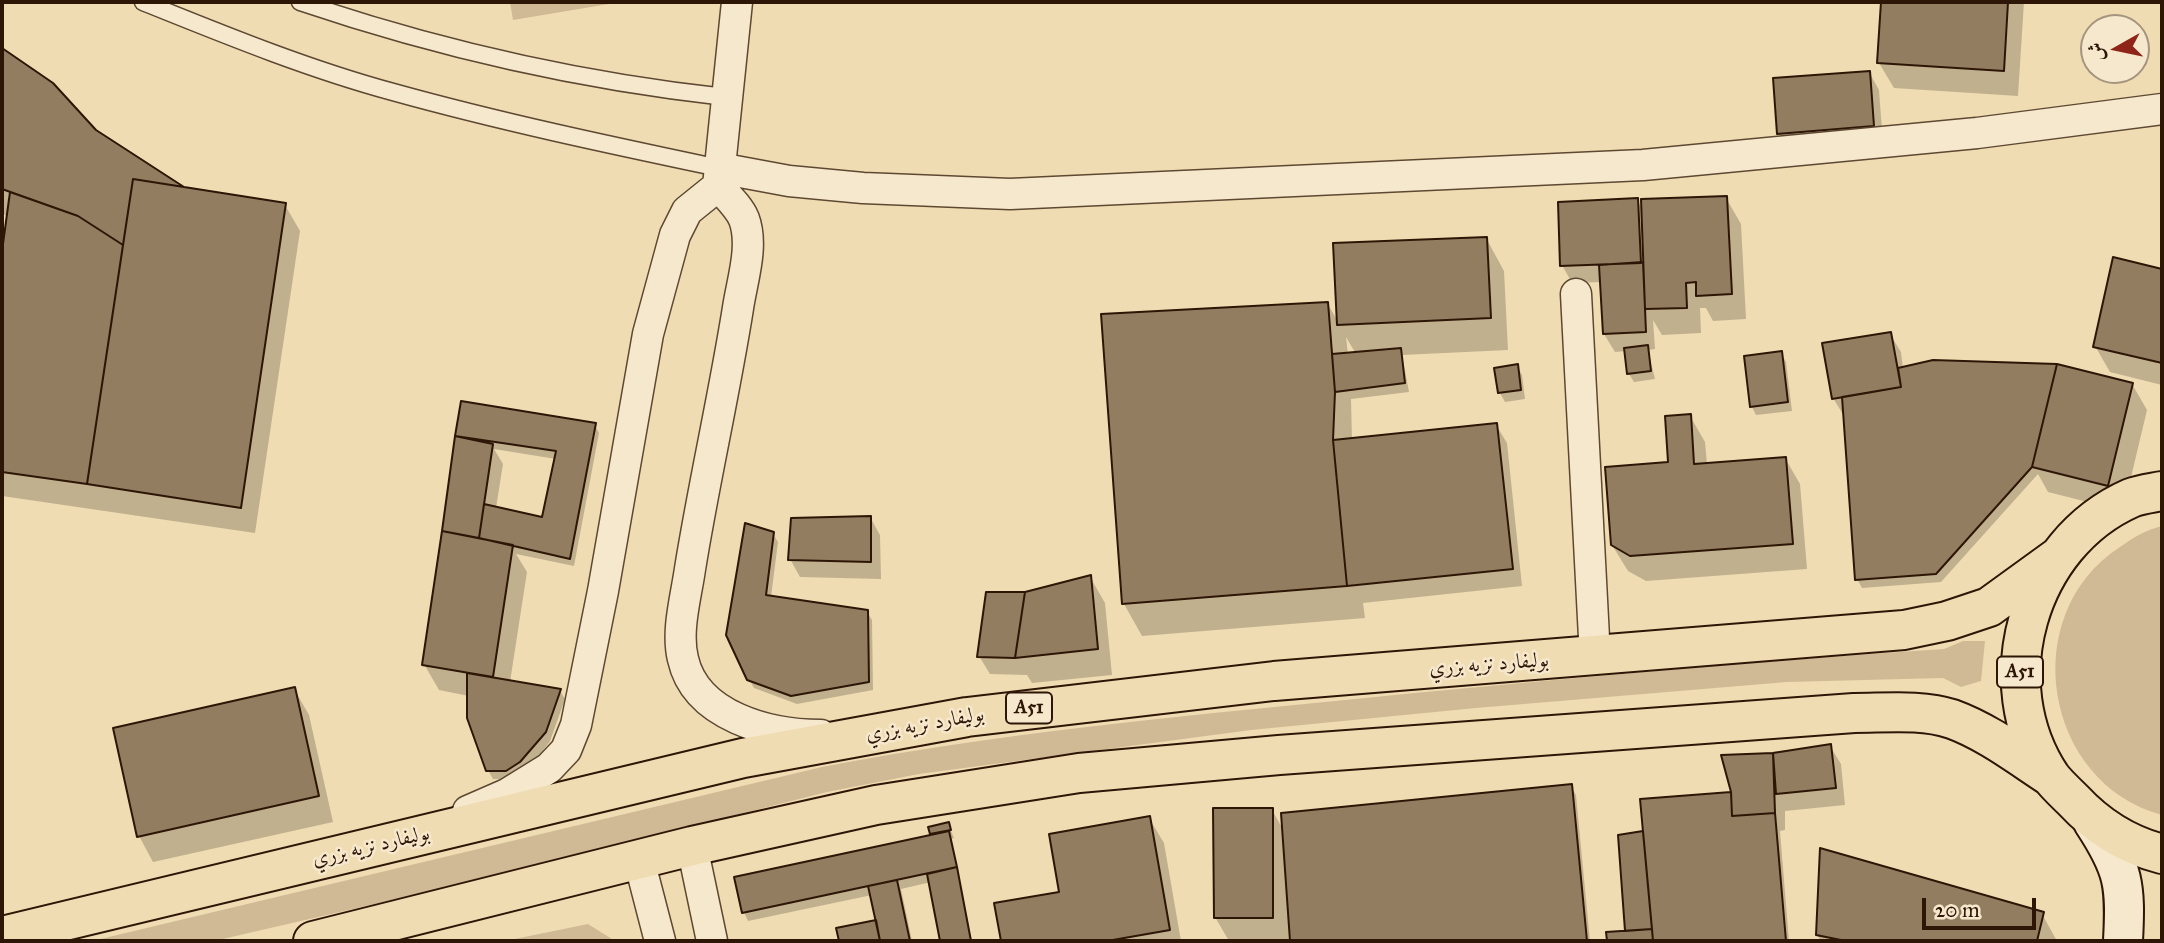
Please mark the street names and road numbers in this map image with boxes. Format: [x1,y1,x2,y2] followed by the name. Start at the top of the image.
[1428,648,1550,682] street label: بوليفارد نزيه بزري
[1997,656,2043,688] road number: A51
[1006,692,1052,723] road number: A51
[864,702,986,748] street label: بوليفارد نزيه بزري
[310,821,432,873] street label: بوليفارد نزيه بزري

